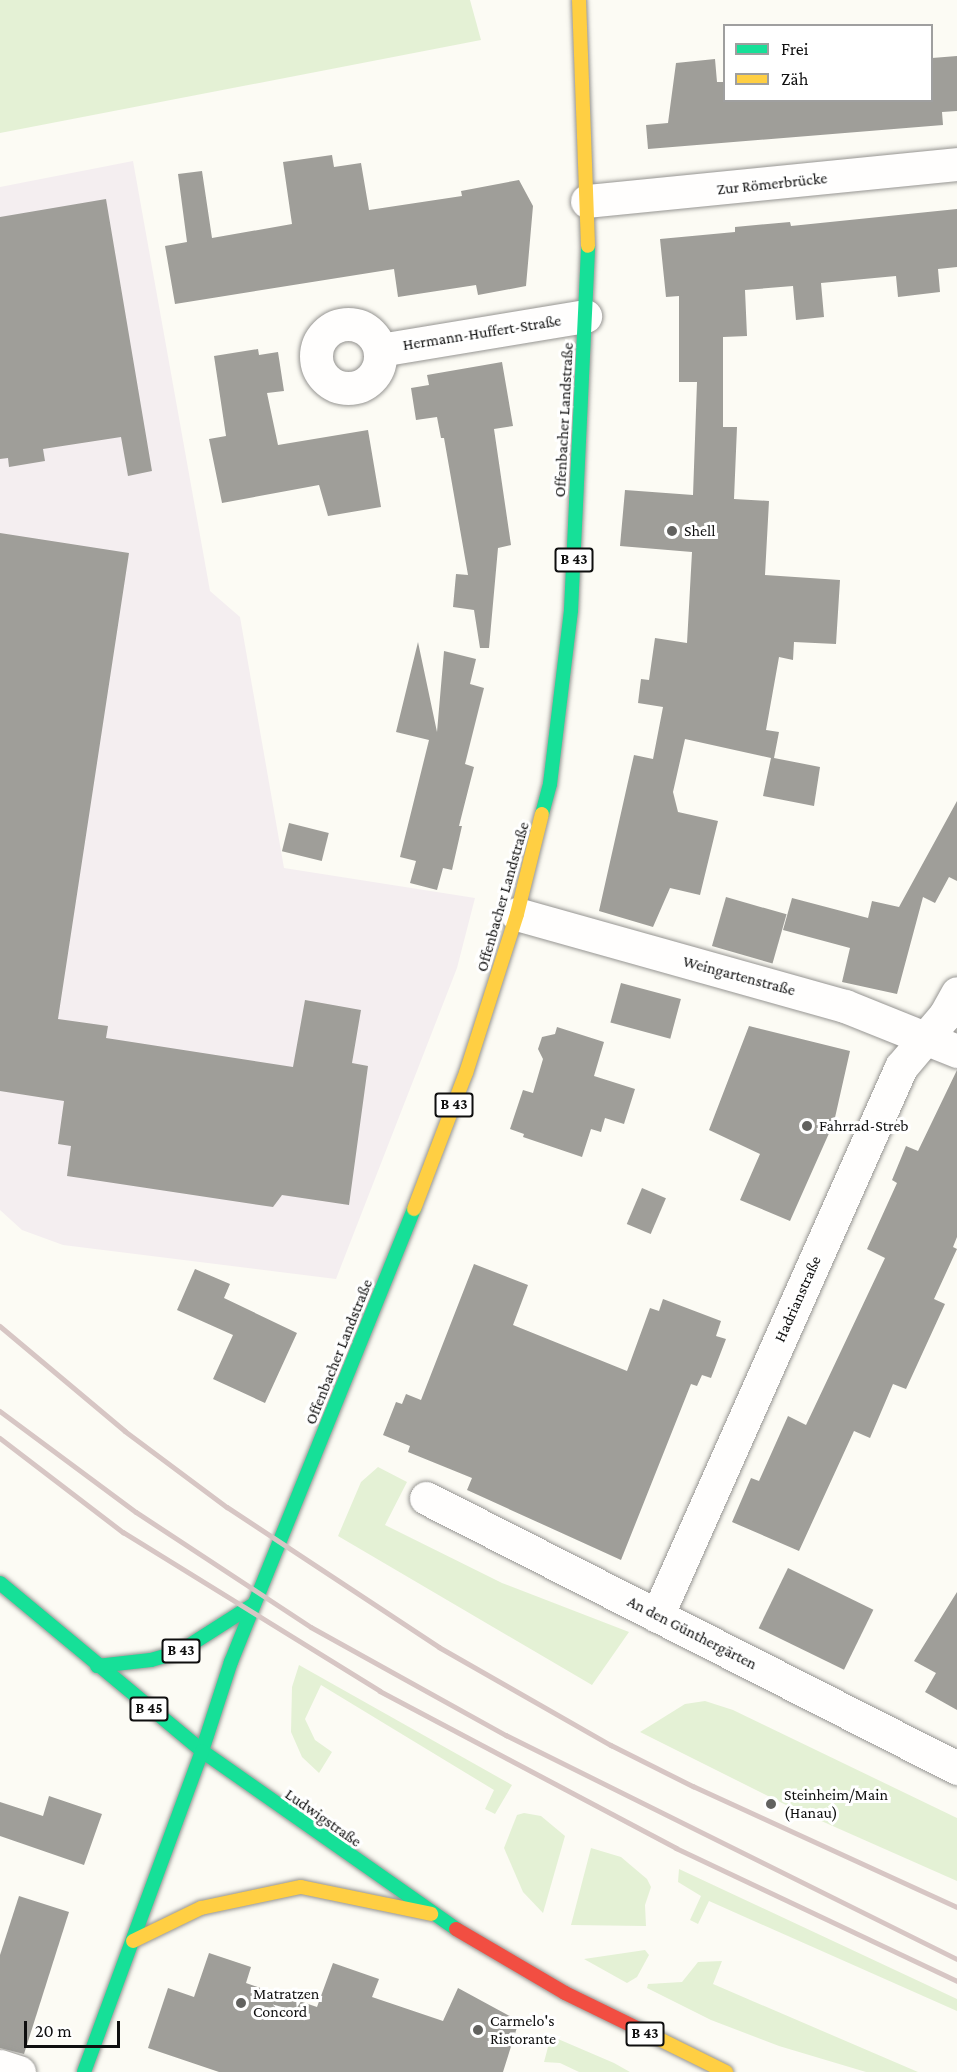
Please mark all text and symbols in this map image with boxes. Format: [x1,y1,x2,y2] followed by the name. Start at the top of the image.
[723,24,933,102] legend
[781,39,808,59] text: Frei
[781,69,808,89] text: Zäh
[716,169,828,199] street label: Zur Römerbrücke
[401,311,563,355] street label: Hermann-Huffert-Straße
[550,342,578,498] street label: Offenbacher Landstraße
[684,521,716,541] place label: Shell
[665,524,679,538] marker: Shell
[554,548,594,572] road number: B 43
[472,820,534,974] street label: Offenbacher Landstraße
[681,952,797,1000] street label: Weingartenstraße
[434,1093,474,1117] road number: B 43
[819,1116,909,1136] place label: Fahrrad-Streb
[800,1119,814,1133] marker: Fahrrad-Streb
[770,1253,826,1345] street label: Hadrianstraße
[301,1277,377,1427] street label: Offenbacher Landstraße
[624,1592,760,1674] street label: An den Günthergärten
[162,1639,201,1663] road number: B 43
[128,1697,170,1721] road number: B 45
[281,1785,365,1851] street label: Ludwigstraße
[784,1785,888,1823] place label: Steinheim/Main (Hanau)
[762,1795,780,1813] marker: Steinheim/Main (Hanau)
[253,1984,319,2022] place label: Matratzen Concord
[234,1996,248,2010] marker: Matratzen Concord
[27,2009,123,2047] scale bar
[490,2011,556,2049] place label: Carmelo's Ristorante
[35,2021,72,2041] text: 20 m
[626,2022,664,2046] road number: B 43
[471,2023,485,2037] marker: Carmelo's Ristorante

